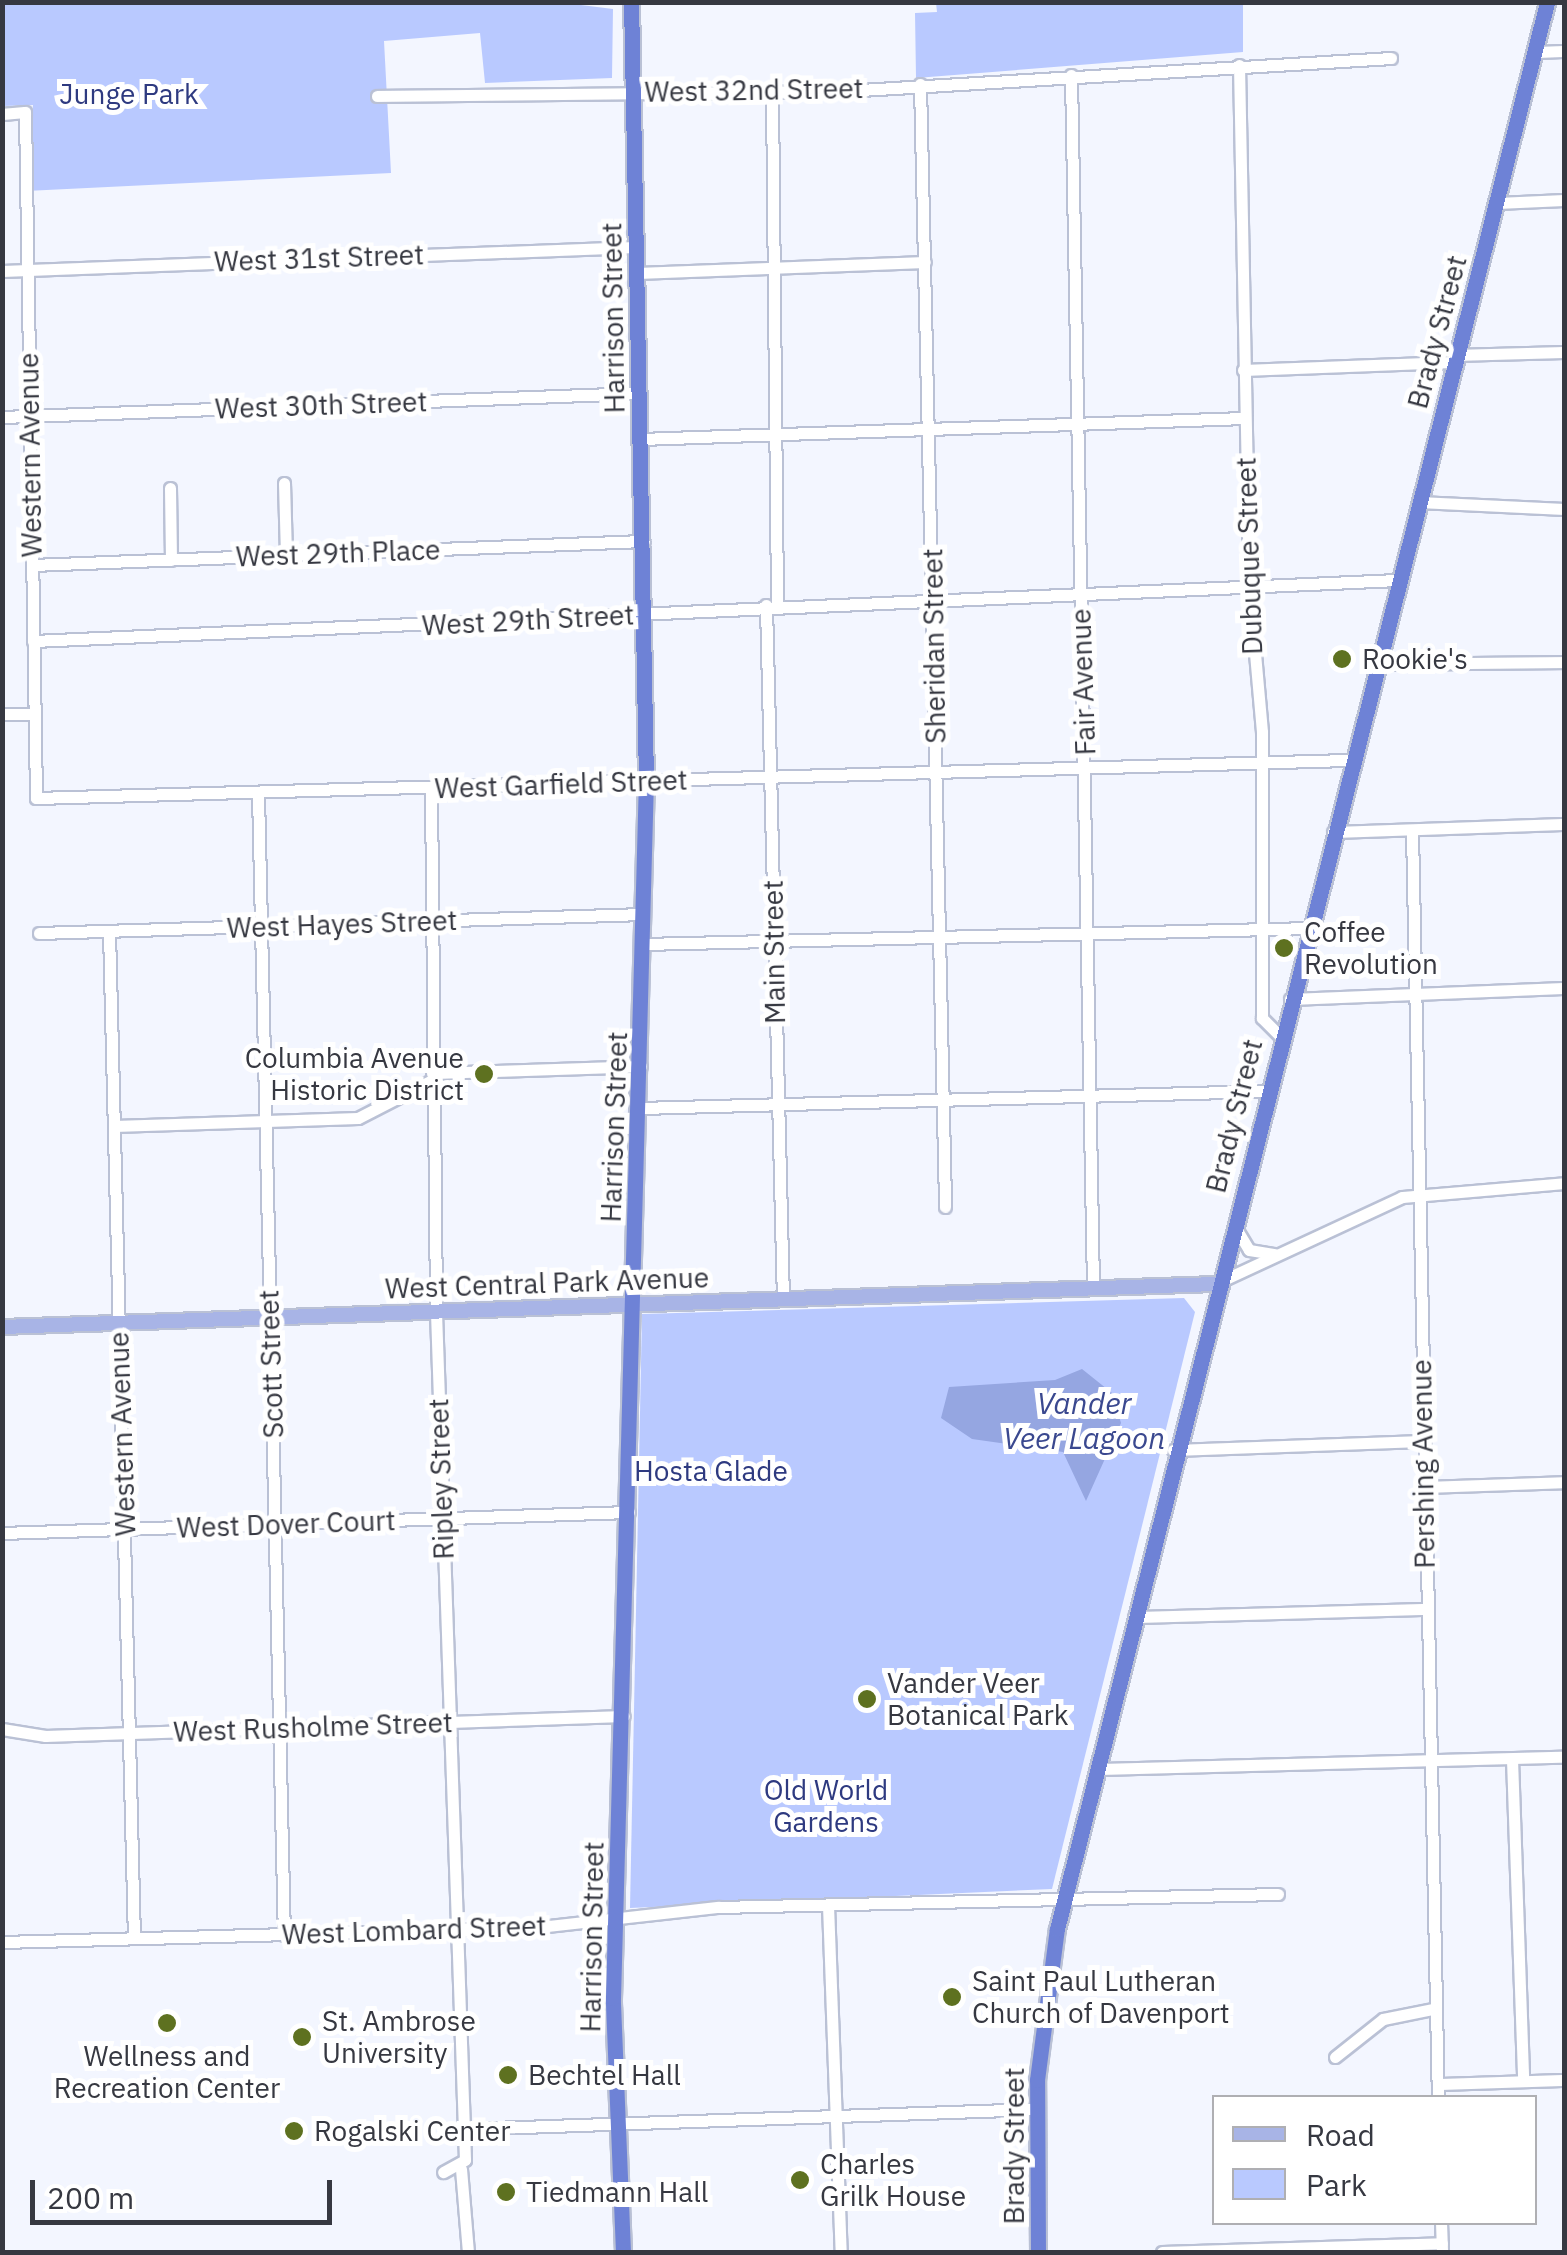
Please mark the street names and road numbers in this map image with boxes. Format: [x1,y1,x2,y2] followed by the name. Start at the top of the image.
[644,71,864,109] street label: West 32nd Street
[595,222,631,414] street label: Harrison Street
[213,238,425,278] street label: West 31st Street
[1400,252,1474,412] street label: Brady Street
[11,352,49,558] street label: Western Avenue
[214,385,428,425] street label: West 30th Street
[1229,457,1269,655] street label: Dubuque Street
[235,533,441,573] street label: West 29th Place
[915,548,953,744] street label: Sheridan Street
[421,598,635,642] street label: West 29th Street
[1064,608,1102,756] street label: Fair Avenue
[434,763,688,805] street label: West Garfield Street
[756,880,792,1024] street label: Main Street
[226,903,458,945] street label: West Hayes Street
[594,1031,634,1223] street label: Harrison Street
[1199,1036,1269,1196] street label: Brady Street
[384,1261,710,1305] street label: West Central Park Avenue
[252,1289,290,1439] street label: Scott Street
[102,1331,142,1537] street label: Western Avenue
[1404,1359,1442,1569] street label: Pershing Avenue
[421,1398,461,1560] street label: Ripley Street
[176,1503,396,1545] street label: West Dover Court
[173,1705,453,1749] street label: West Rusholme Street
[574,1841,610,2033] street label: Harrison Street
[281,1909,547,1951] street label: West Lombard Street
[997,2067,1031,2225] street label: Brady Street

